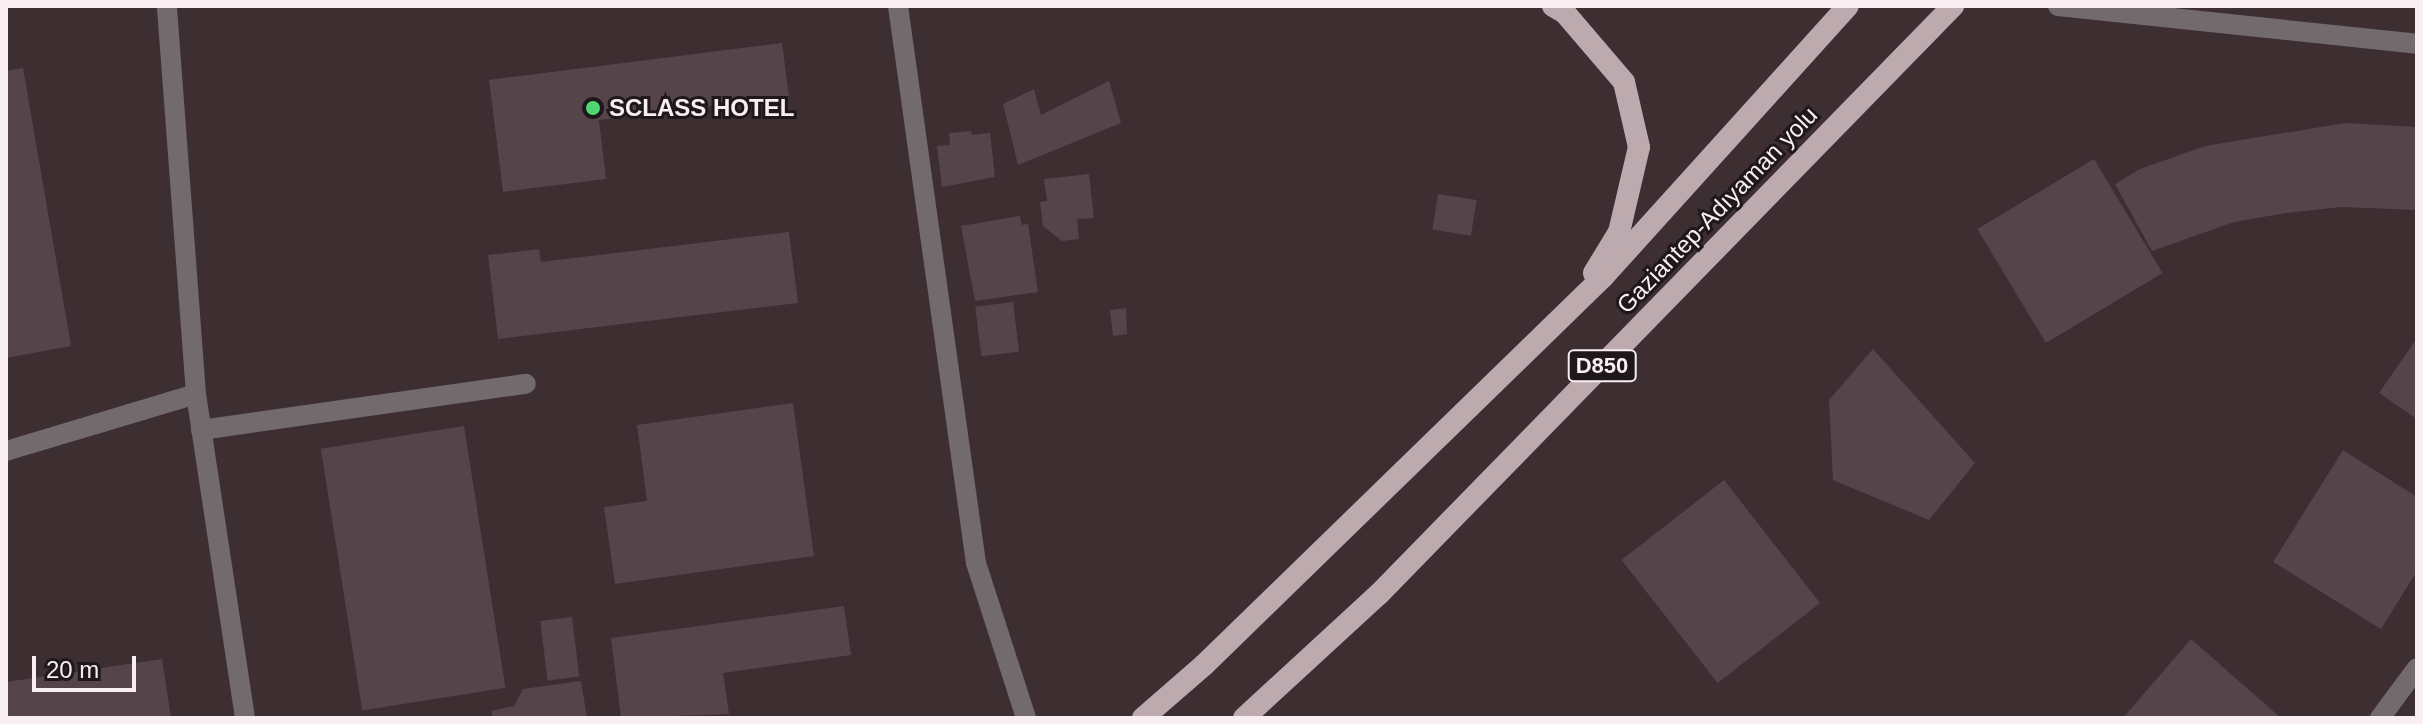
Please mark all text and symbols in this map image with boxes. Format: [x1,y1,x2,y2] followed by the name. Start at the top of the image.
[609,94,794,122] place label: SCLASS HOTEL
[584,99,602,117] marker: SCLASS HOTEL
[1611,101,1823,319] street label: Gaziantep-Adıyaman yolu
[1566,348,1638,384] road number: D850
[36,640,140,690] scale bar
[46,656,99,683] text: 20 m

